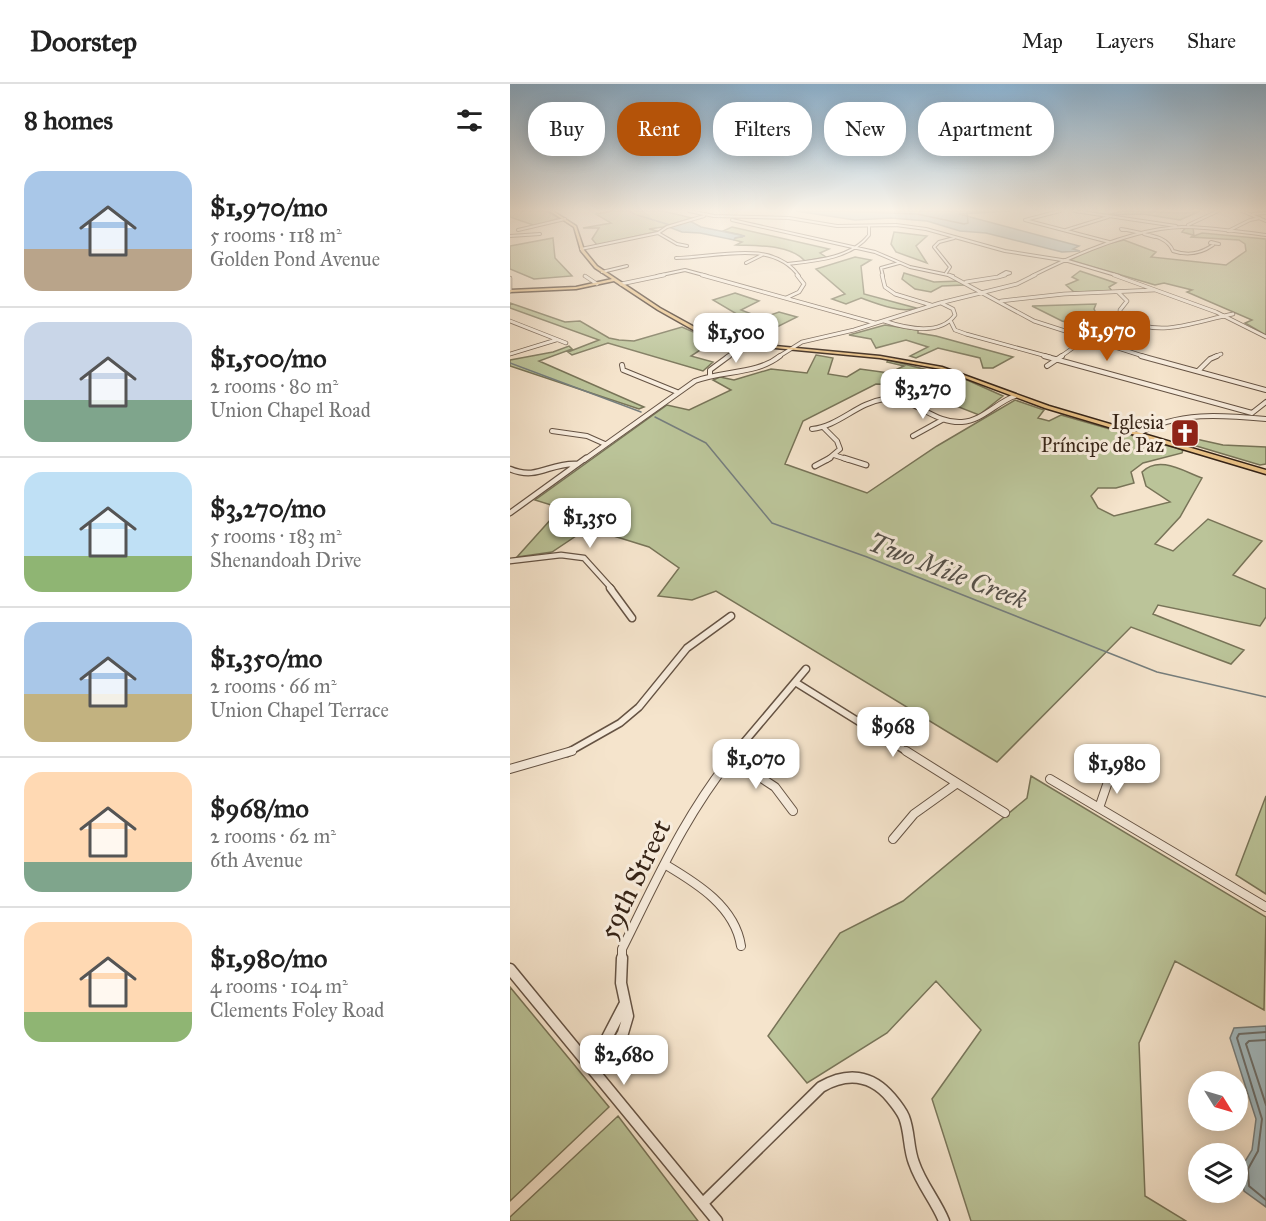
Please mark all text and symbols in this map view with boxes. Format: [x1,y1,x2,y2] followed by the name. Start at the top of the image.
[30,24,137,59] text: Doorstep
[1022,28,1063,54] text: Map
[1096,28,1154,54] text: Layers
[1187,28,1236,54] text: Share
[528,102,605,156] chip: Buy
[617,102,701,156] chip: Rent
[713,102,812,156] chip: Filters
[824,102,906,156] chip: New
[918,102,1054,156] chip: Apartment
[24,104,113,136] text: 8 homes
[453,104,486,137] icon: filters
[210,191,327,223] text: $1,970/mo
[72,195,144,267] icon: home
[210,223,342,247] text: 5 rooms · 118 m²
[210,247,380,271] text: Golden Pond Avenue
[1058,311,1156,362] pin: $1,970
[687,313,785,364] pin: $1,500
[1078,318,1136,342] text: $1,970
[707,320,765,344] text: $1,500
[210,342,327,374] text: $1,500/mo
[72,346,144,418] icon: home
[874,369,972,420] pin: $3,270
[210,374,338,398] text: 2 rooms · 80 m²
[895,376,951,400] text: $3,270
[210,398,371,422] text: Union Chapel Road
[1041,410,1165,457] place label: Iglesia Príncipe de Paz
[1169,417,1201,449] church icon: Iglesia Príncipe de Paz
[210,492,326,524] text: $3,270/mo
[72,496,144,568] icon: home
[541,498,639,549] pin: $1,350
[563,505,617,529] text: $1,350
[210,524,342,548] text: 5 rooms · 183 m²
[864,526,1032,616] water label: Two Mile Creek
[210,548,361,572] text: Shenandoah Drive
[210,642,322,674] text: $1,350/mo
[72,646,144,718] icon: home
[210,674,336,698] text: 2 rooms · 66 m²
[210,698,389,722] text: Union Chapel Terrace
[857,707,929,758] pin: $968
[871,714,915,738] text: $968
[707,739,805,790] pin: $1,070
[1068,744,1166,795] pin: $1,980
[726,746,786,770] text: $1,070
[1088,751,1146,775] text: $1,980
[210,792,309,824] text: $968/mo
[72,796,144,868] icon: home
[590,813,679,945] street label: 59th Street
[210,824,336,848] text: 2 rooms · 62 m²
[210,848,303,872] text: 6th Avenue
[210,942,327,974] text: $1,980/mo
[72,946,144,1018] icon: home
[210,974,348,998] text: 4 rooms · 104 m²
[210,998,384,1022] text: Clements Foley Road
[575,1035,673,1086] pin: $2,680
[594,1042,654,1066] text: $2,680
[1188,1071,1248,1131] north arrow
[1188,1071,1248,1203] map controls
[1188,1143,1248,1203] button: layers

